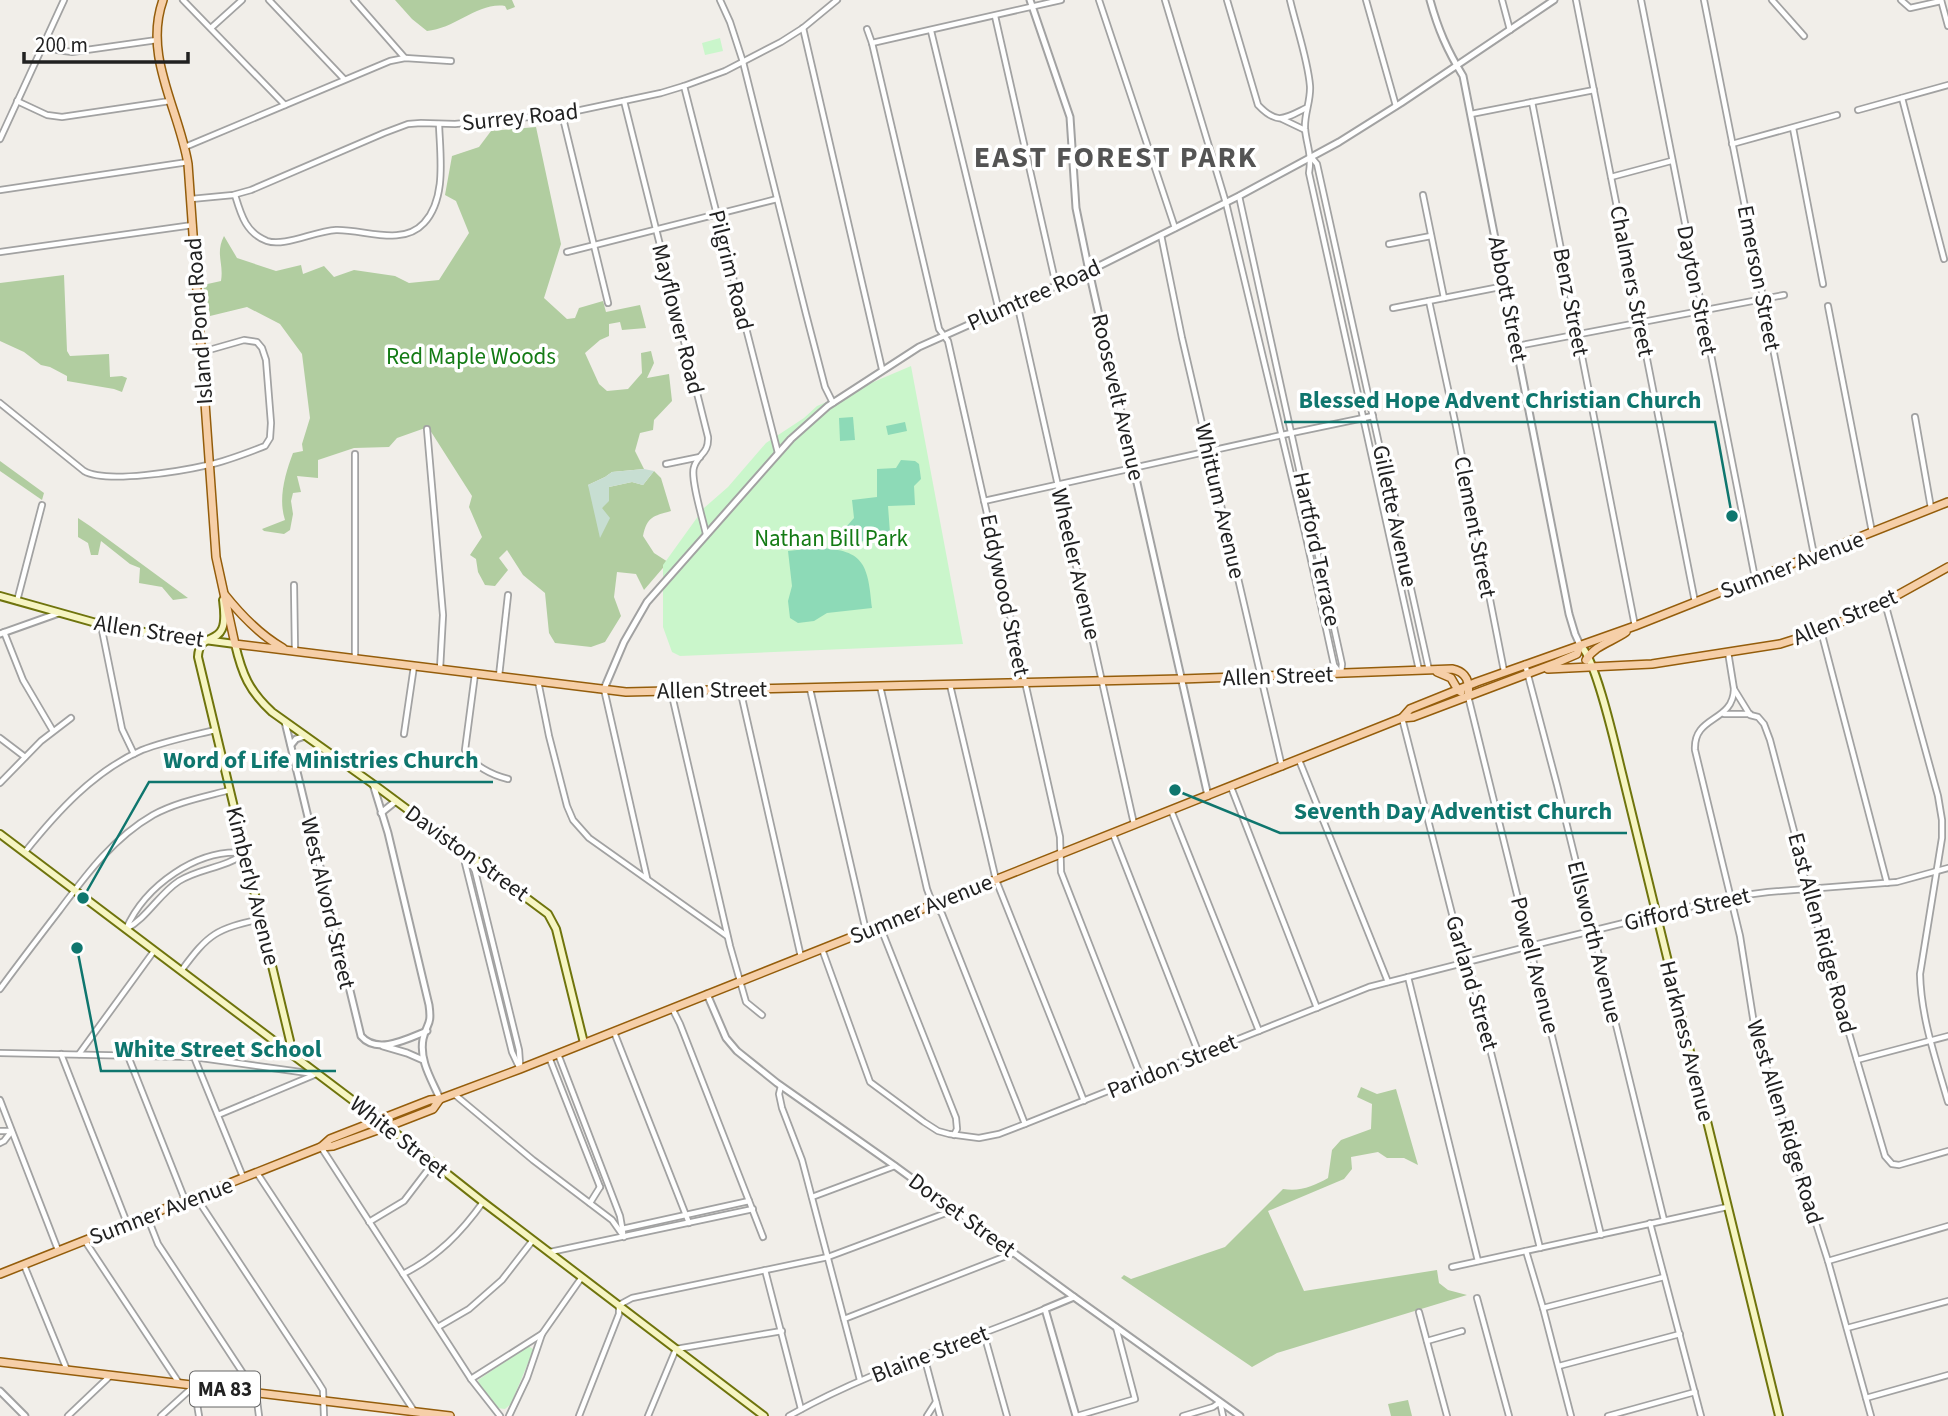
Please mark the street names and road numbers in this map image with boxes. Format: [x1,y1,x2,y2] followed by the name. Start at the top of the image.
[460,94,580,140] street label: Surrey Road
[1601,203,1663,360] street label: Chalmers Street
[1729,203,1789,354] street label: Emerson Street
[700,206,762,334] street label: Pilgrim Road
[1668,222,1726,358] street label: Dayton Street
[1480,233,1536,365] street label: Abbott Street
[177,236,221,406] street label: Island Pond Road
[643,240,713,398] street label: Mayflower Road
[1544,245,1598,359] street label: Benz Street
[962,251,1106,339] street label: Plumtree Road
[1083,310,1153,484] street label: Roosevelt Avenue
[1186,420,1254,582] street label: Whittum Avenue
[1364,442,1426,590] street label: Gillette Avenue
[1445,453,1505,601] street label: Clement Street
[1285,469,1349,629] street label: Hartford Terrace
[1043,485,1109,643] street label: Wheeler Avenue
[972,511,1038,679] street label: Eddywood Street
[1715,522,1869,608] street label: Sumner Avenue
[1788,580,1902,654] street label: Allen Street
[92,606,206,656] street label: Allen Street
[1222,658,1334,694] street label: Allen Street
[657,673,768,707] street label: Allen Street
[398,797,536,909] street label: Daviston Street
[217,803,289,969] street label: Kimberly Avenue
[292,814,364,992] street label: West Alvord Street
[1779,829,1865,1037] street label: East Allen Ridge Road
[1559,857,1631,1027] street label: Ellsworth Avenue
[845,865,997,953] street label: Sumner Avenue
[1621,878,1753,939] street label: Gifford Street
[1502,893,1568,1037] street label: Powell Avenue
[1437,912,1507,1054] street label: Garland Street
[1651,957,1723,1125] street label: Harkness Avenue
[1738,1016,1832,1228] street label: West Allen Ridge Road
[1102,1025,1242,1107] street label: Paridon Street
[343,1088,456,1186] street label: White Street
[902,1165,1023,1265] street label: Dorset Street
[84,1168,238,1254] street label: Sumner Avenue
[867,1317,993,1391] street label: Blaine Street
[190,1372,260,1406] road number: MA 83

